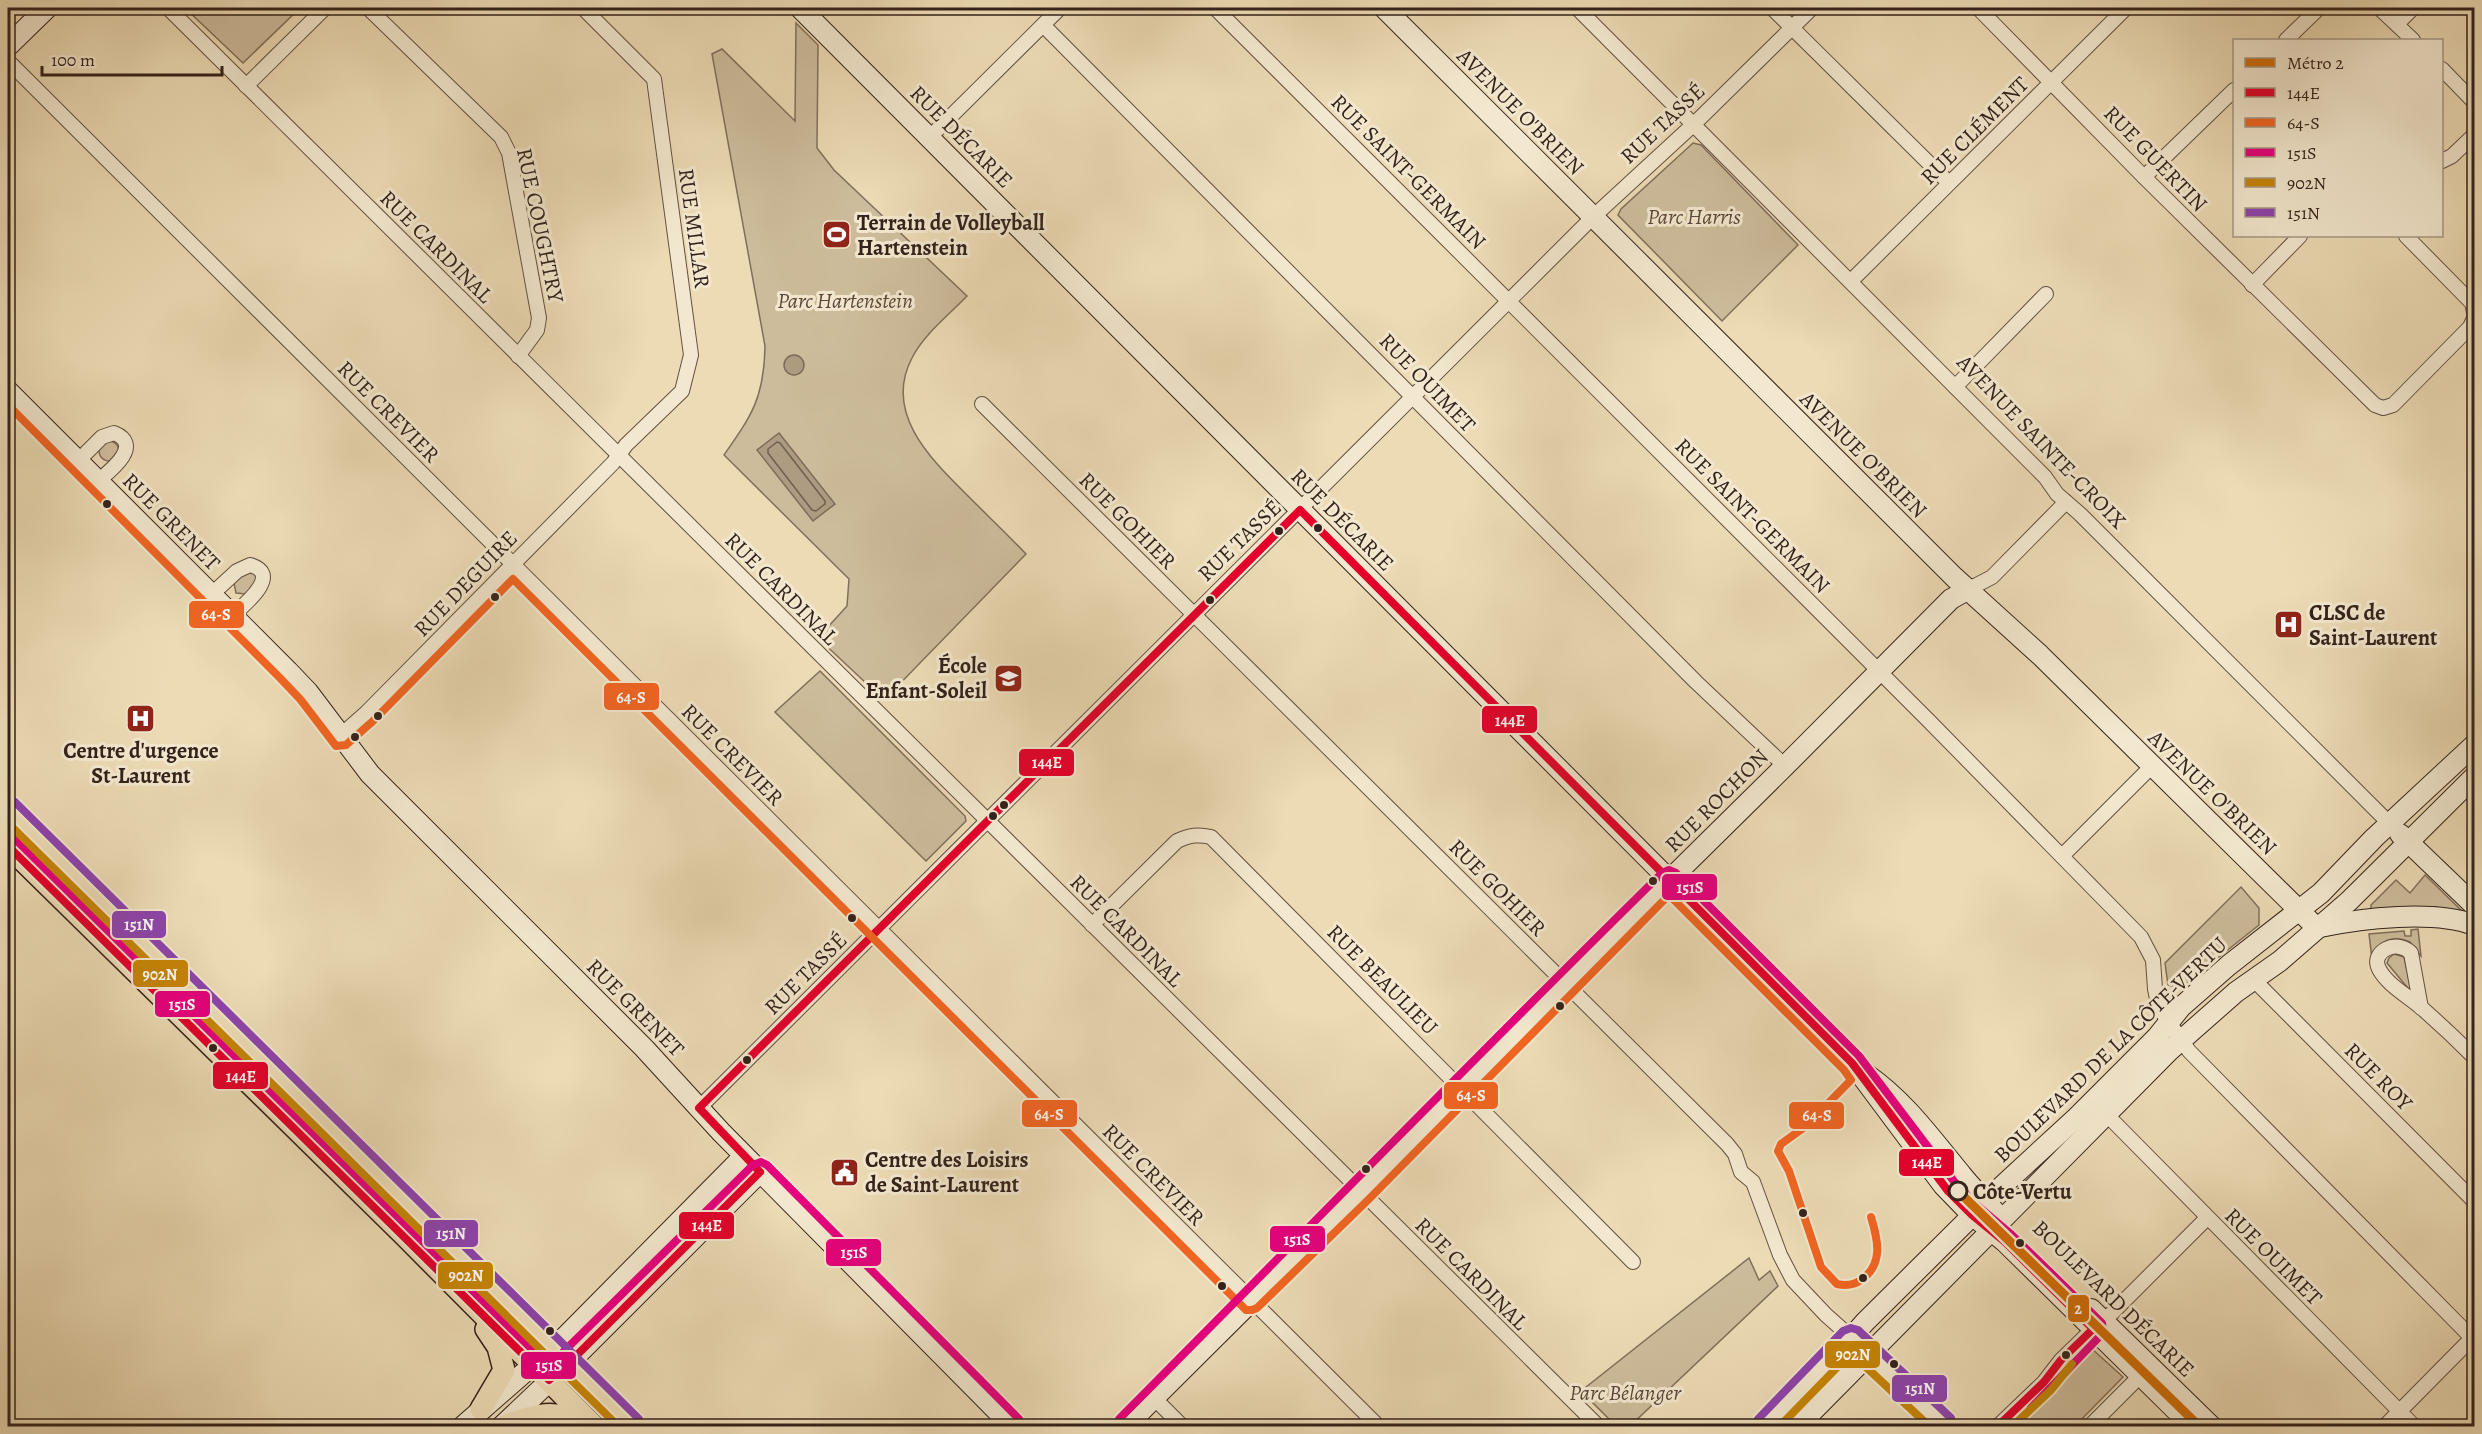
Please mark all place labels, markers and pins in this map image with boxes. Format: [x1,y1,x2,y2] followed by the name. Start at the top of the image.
[857,208,1045,263] place label: Terrain de Volleyball Hartenstein
[820,219,852,251] sports icon: Terrain de Volleyball Hartenstein
[101,498,113,510] unlabelled marker
[1312,522,1324,534] unlabelled marker
[1273,525,1285,537] unlabelled marker
[489,591,501,603] unlabelled marker
[1204,594,1216,606] unlabelled marker
[2309,598,2438,653] place label: CLSC de Saint-Laurent
[2272,609,2304,641] hospital icon: CLSC de Saint-Laurent
[865,651,987,706] place label: École Enfant-Soleil
[992,662,1024,694] school or university icon: École Enfant-Soleil
[125,702,157,734] hospital icon: Centre d'urgence St-Laurent
[372,710,384,722] unlabelled marker
[349,731,361,743] unlabelled marker
[63,736,219,791] place label: Centre d'urgence St-Laurent
[998,799,1010,811] unlabelled marker
[987,810,999,822] unlabelled marker
[1647,875,1659,887] unlabelled marker
[846,912,858,924] unlabelled marker
[1554,1000,1566,1012] unlabelled marker
[207,1042,219,1054] unlabelled marker
[741,1054,753,1066] unlabelled marker
[865,1145,1029,1200] place label: Centre des Loisirs de Saint-Laurent
[828,1156,860,1188] public building icon: Centre des Loisirs de Saint-Laurent
[1360,1163,1372,1175] unlabelled marker
[1973,1177,2073,1207] place label: Côte-Vertu
[1948,1181,1968,1201] marker: Côte-Vertu
[1797,1207,1809,1219] unlabelled marker
[2014,1237,2026,1249] unlabelled marker
[1857,1272,1869,1284] unlabelled marker
[1216,1280,1228,1292] unlabelled marker
[544,1325,556,1337] unlabelled marker
[2060,1349,2072,1361] unlabelled marker
[1888,1358,1900,1370] unlabelled marker

